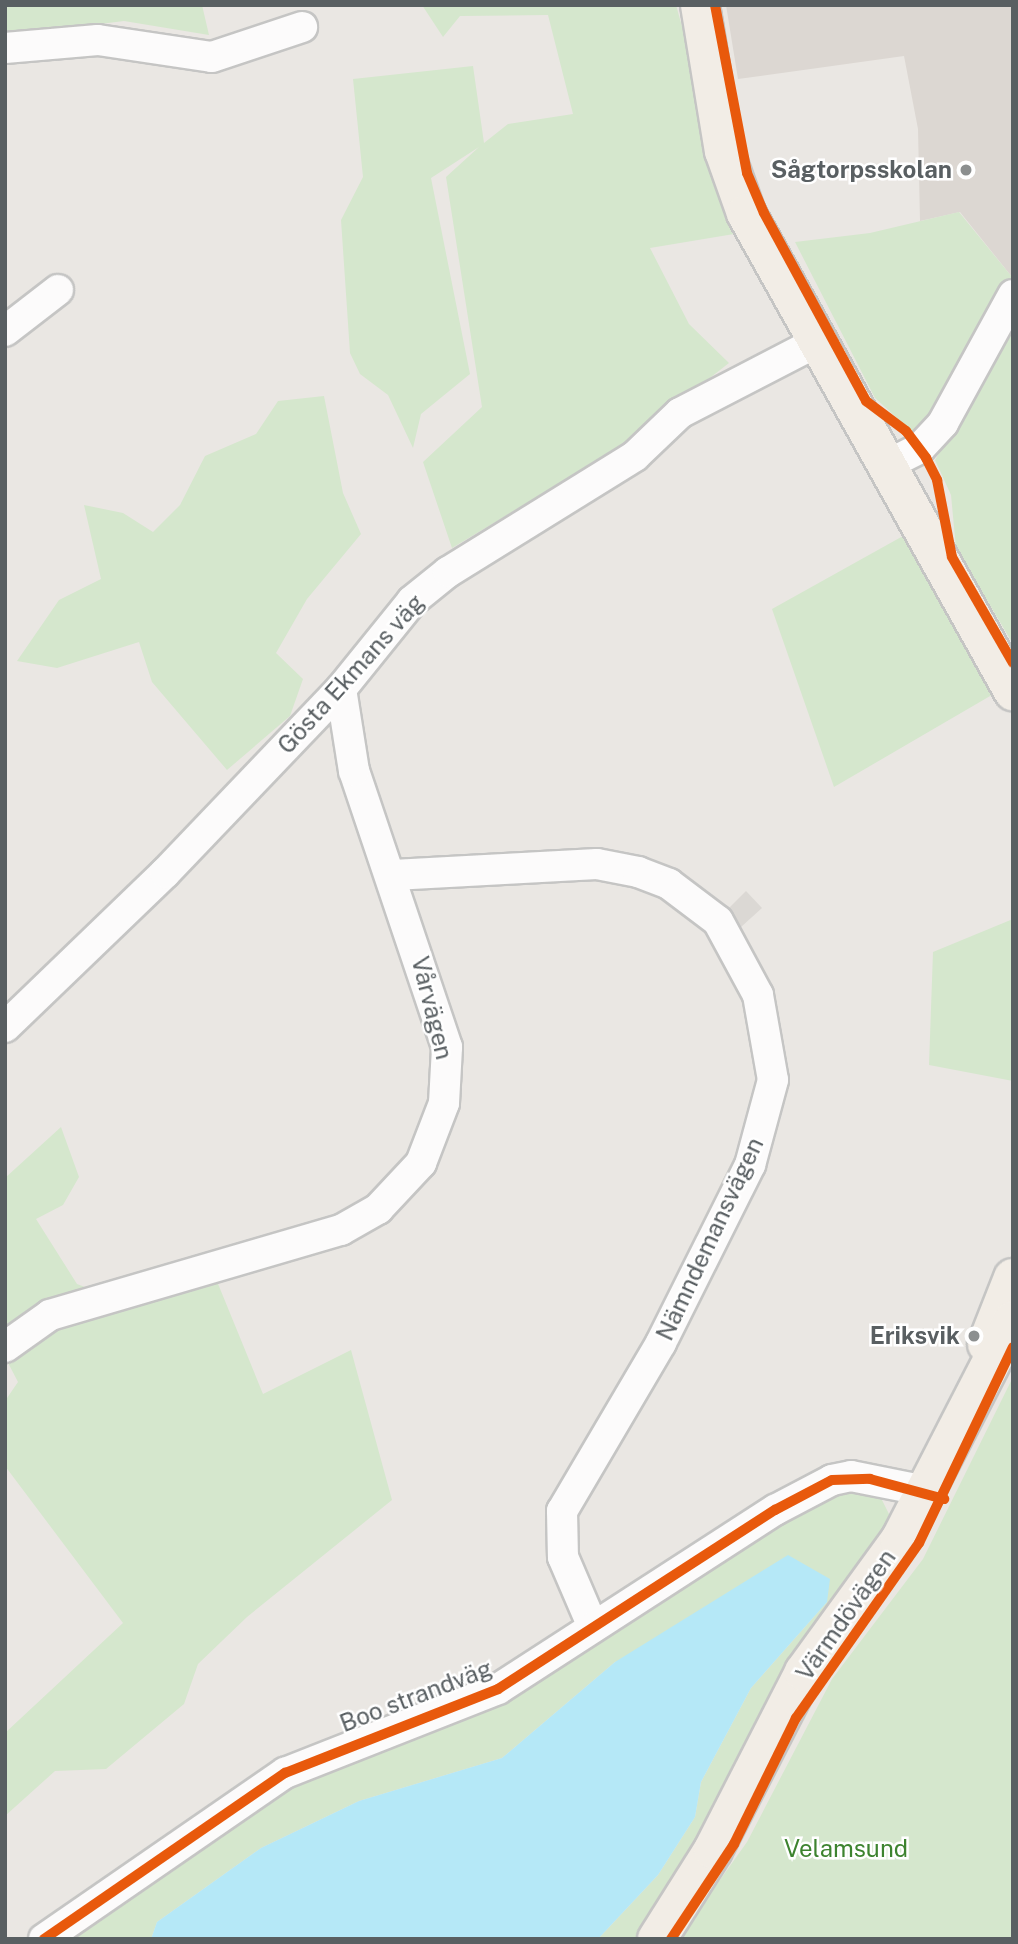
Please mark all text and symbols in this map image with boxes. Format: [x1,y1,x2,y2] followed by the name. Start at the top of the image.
[771,156,952,184] place label: Sågtorpsskolan
[958,162,974,178] marker: Sågtorpsskolan
[272,588,430,760] street label: Gösta Ekmans väg
[405,954,459,1062] street label: Vårvägen
[650,1133,770,1345] street label: Nämndemansvägen
[870,1322,960,1350] place label: Eriksvik
[966,1328,982,1344] marker: Eriksvik
[790,1544,902,1686] street label: Värmdövägen
[336,1654,496,1738] street label: Boo strandväg
[784,1835,908,1863] park label: Velamsund

